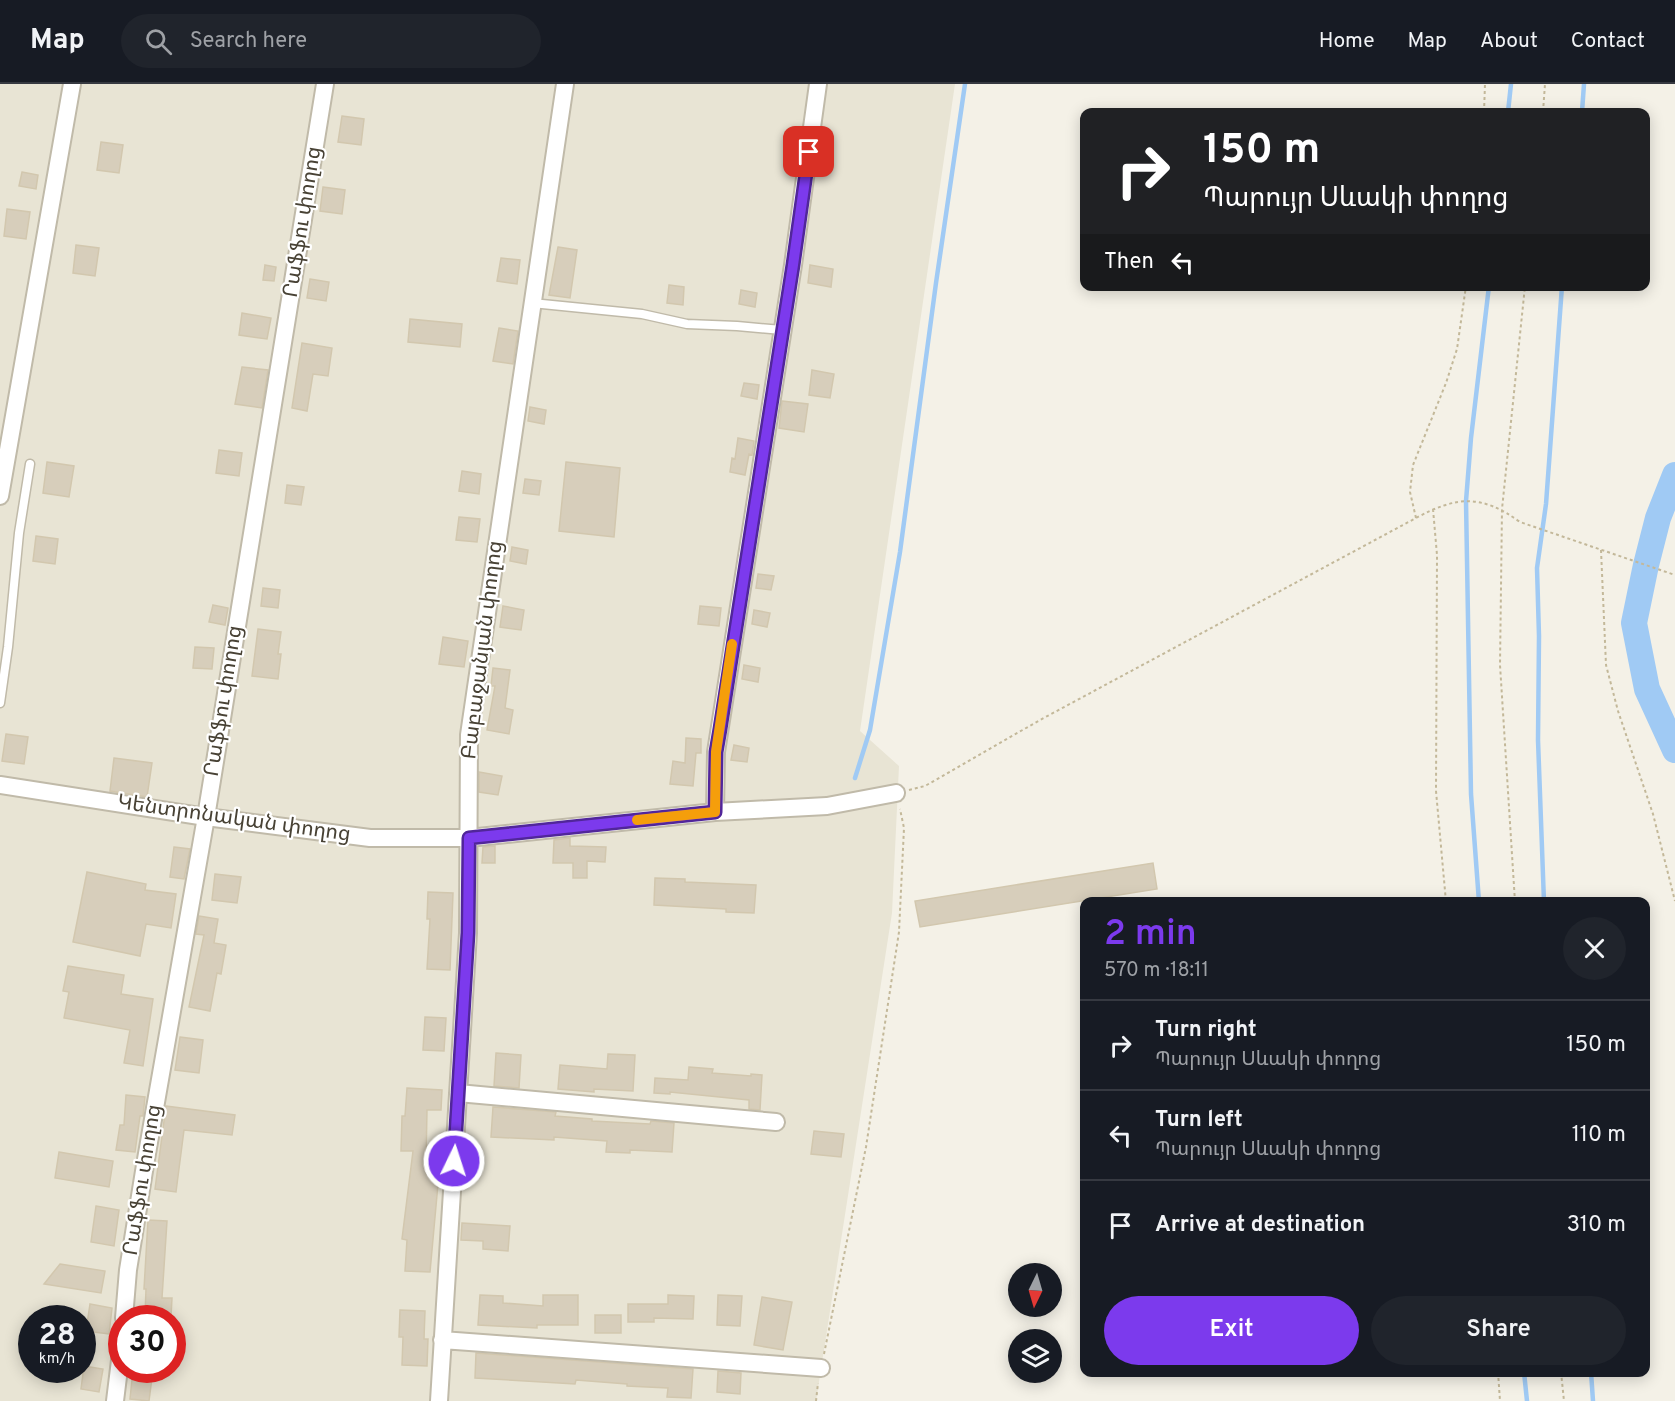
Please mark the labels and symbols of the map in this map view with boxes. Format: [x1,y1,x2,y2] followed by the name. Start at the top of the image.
[783,126,834,177] pin
[278,145,328,299] street label: Րաֆֆու փողոց
[456,539,510,761] street label: Բաբաջանյան փողոց
[199,624,249,778] street label: Րաֆֆու փողոց
[116,789,352,849] street label: Կենտրոնական փողոց
[118,1103,168,1257] street label: Րաֆֆու փողոց
[422,1129,486,1193] position arrow
[1008,1263,1062,1317] north arrow
[108,1305,186,1383] speed limit sign: 30

